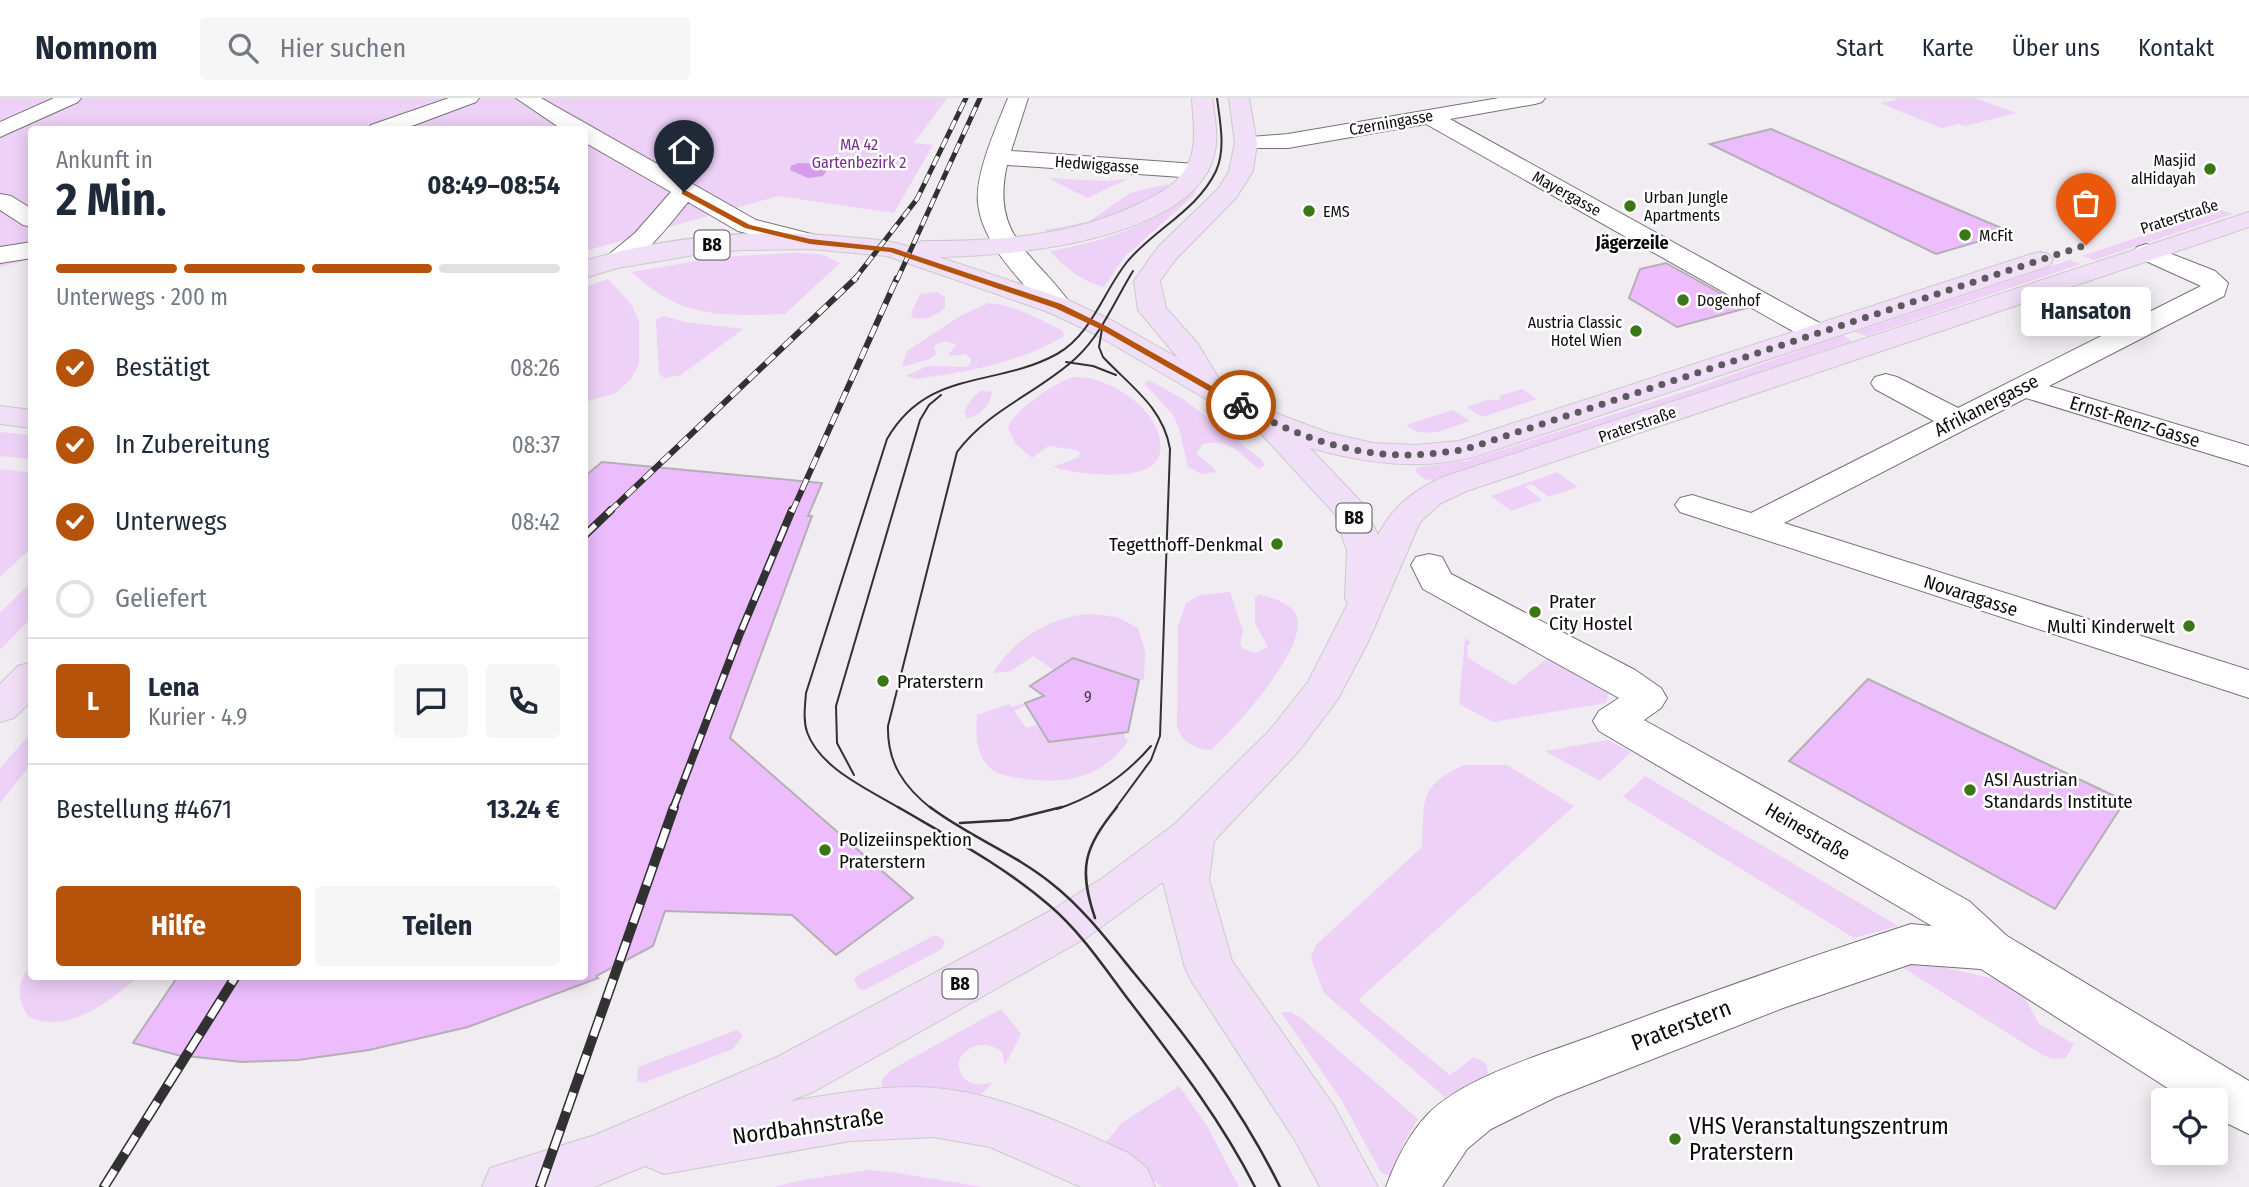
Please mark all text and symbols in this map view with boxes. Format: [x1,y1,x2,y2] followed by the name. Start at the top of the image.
[200,17,690,80] search box
[35,28,158,68] text: Nomnom
[224,29,262,67] icon: search
[280,33,406,64] text: Hier suchen
[1836,34,1884,62] text: Start
[1922,34,1974,62] text: Karte
[2012,34,2100,62] text: Über uns
[2138,34,2214,62] text: Kontakt
[1348,106,1435,139] street label: Czerningasse
[654,120,714,192] pin
[665,131,703,169] icon: home
[812,135,906,172] park label: MA 42 Gartenbezirk 2
[56,146,153,174] text: Ankunft in
[2131,151,2196,188] place label: Masjid alHidayah
[1054,152,1140,177] street label: Hedwiggasse
[2202,161,2218,177] marker: Masjid alHidayah
[1529,167,1605,220] street label: Mayergasse
[427,170,560,201] text: 08:49–08:54
[56,172,167,227] text: 2 Min.
[2056,173,2116,245] pin
[2067,184,2105,222] icon: bag
[1644,188,1728,225] place label: Urban Jungle Apartments
[2138,195,2221,238] street label: Praterstraße
[1622,198,1638,214] marker: Urban Jungle Apartments
[1323,202,1350,221] place label: EMS
[1301,203,1317,219] marker: EMS
[1979,226,2014,245] place label: McFit
[1957,227,1973,243] marker: McFit
[694,230,730,260] road number: B8
[1594,232,1669,254] district label: Jägerzeile
[56,283,228,311] text: Unterwegs · 200 m
[2021,287,2151,336] callout: Hansaton
[1697,291,1761,310] place label: Dogenhof
[1675,292,1691,308] marker: Dogenhof
[2041,297,2131,325] text: Hansaton
[1528,313,1622,350] place label: Austria Classic Hotel Wien
[1628,323,1644,339] marker: Austria Classic Hotel Wien
[56,349,94,387] icon: check
[115,352,210,383] text: Bestätigt
[510,354,560,382] text: 08:26
[1930,369,2042,442] street label: Afrikanergasse
[1206,370,1276,440] courier
[1222,386,1260,424] icon: bike
[2067,391,2203,452] street label: Ernst-Renz-Gasse
[1596,402,1678,447] street label: Praterstraße
[56,426,94,464] icon: check
[115,429,269,460] text: In Zubereitung
[512,431,560,459] text: 08:37
[56,503,94,541] icon: check
[1336,504,1372,532] road number: B8
[115,506,227,537] text: Unterwegs
[511,508,560,536] text: 08:42
[1109,533,1263,556] place label: Tegetthoff-Denkmal
[1269,536,1285,552] marker: Tegetthoff-Denkmal
[1921,570,2021,621] street label: Novaragasse
[115,583,207,614] text: Geliefert
[1549,590,1633,635] place label: Prater City Hostel
[1527,604,1543,620] marker: Prater City Hostel
[2047,615,2176,638] place label: Multi Kinderwelt
[2181,618,2197,634] marker: Multi Kinderwelt
[394,664,468,738] button: chat
[486,664,560,738] button: phone
[897,670,984,693] place label: Praterstern
[148,672,199,703] text: Lena
[875,673,891,689] marker: Praterstern
[87,686,99,717] text: L
[1084,687,1092,706] house number: 9
[148,703,248,731] text: Kurier · 4.9
[1984,768,2133,813] place label: ASI Austrian Standards Institute
[1962,782,1978,798] marker: ASI Austrian Standards Institute
[56,794,232,825] text: Bestellung #4671
[487,794,560,825] text: 13.24 €
[1761,798,1854,865] street label: Heinestraße
[839,828,972,873] place label: Polizeiinspektion Praterstern
[817,842,833,858] marker: Polizeiinspektion Praterstern
[56,886,301,966] button: Hilfe
[315,886,560,966] button: Teilen
[942,970,978,998] road number: B8
[1627,993,1735,1057] street label: Praterstern
[2151,1088,2228,1165] map controls
[2151,1088,2228,1165] button: locate
[730,1101,886,1151] street label: Nordbahnstraße
[1689,1112,1949,1166] place label: VHS Veranstaltungszentrum Praterstern
[1667,1131,1683,1147] marker: VHS Veranstaltungszentrum Praterstern

